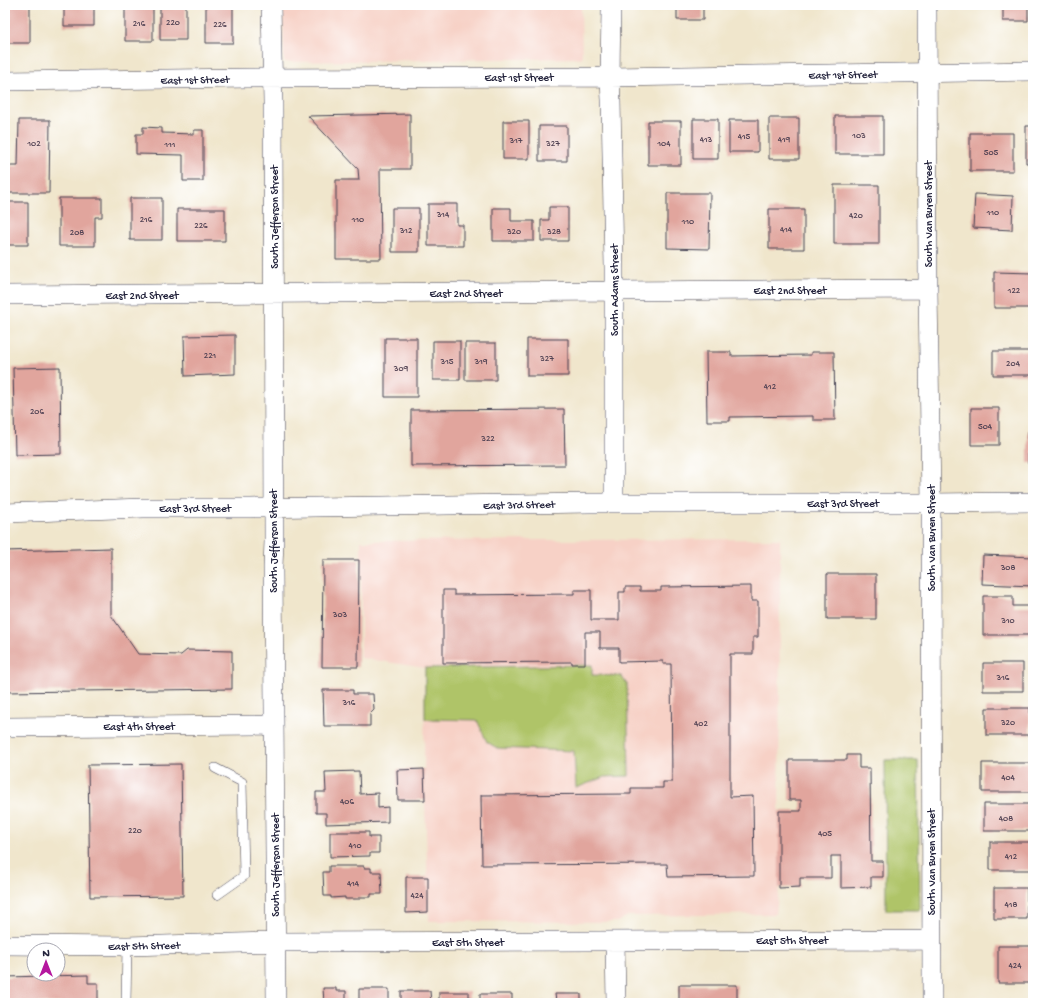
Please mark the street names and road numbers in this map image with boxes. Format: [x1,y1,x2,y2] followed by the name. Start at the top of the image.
[808,69,879,83] street label: East 1st Street
[484,73,555,85] street label: East 1st Street
[160,74,231,88] street label: East 1st Street
[924,159,936,267] street label: South Van Buren Street
[269,164,282,269] street label: South Jefferson Street
[610,243,622,336] street label: South Adams Street
[753,286,828,298] street label: East 2nd Street
[429,289,504,301] street label: East 2nd Street
[105,291,180,303] street label: East 2nd Street
[927,483,939,591] street label: South Van Buren Street
[268,488,281,593] street label: South Jefferson Street
[483,499,557,513] street label: East 3rd Street
[807,499,881,511] street label: East 3rd Street
[159,504,233,516] street label: East 3rd Street
[103,722,176,734] street label: East 4th Street
[927,807,939,915] street label: South Van Buren Street
[270,812,283,917] street label: South Jefferson Street
[756,936,830,948] street label: East 5th Street
[432,938,506,950] street label: East 5th Street
[108,940,182,954] street label: East 5th Street

